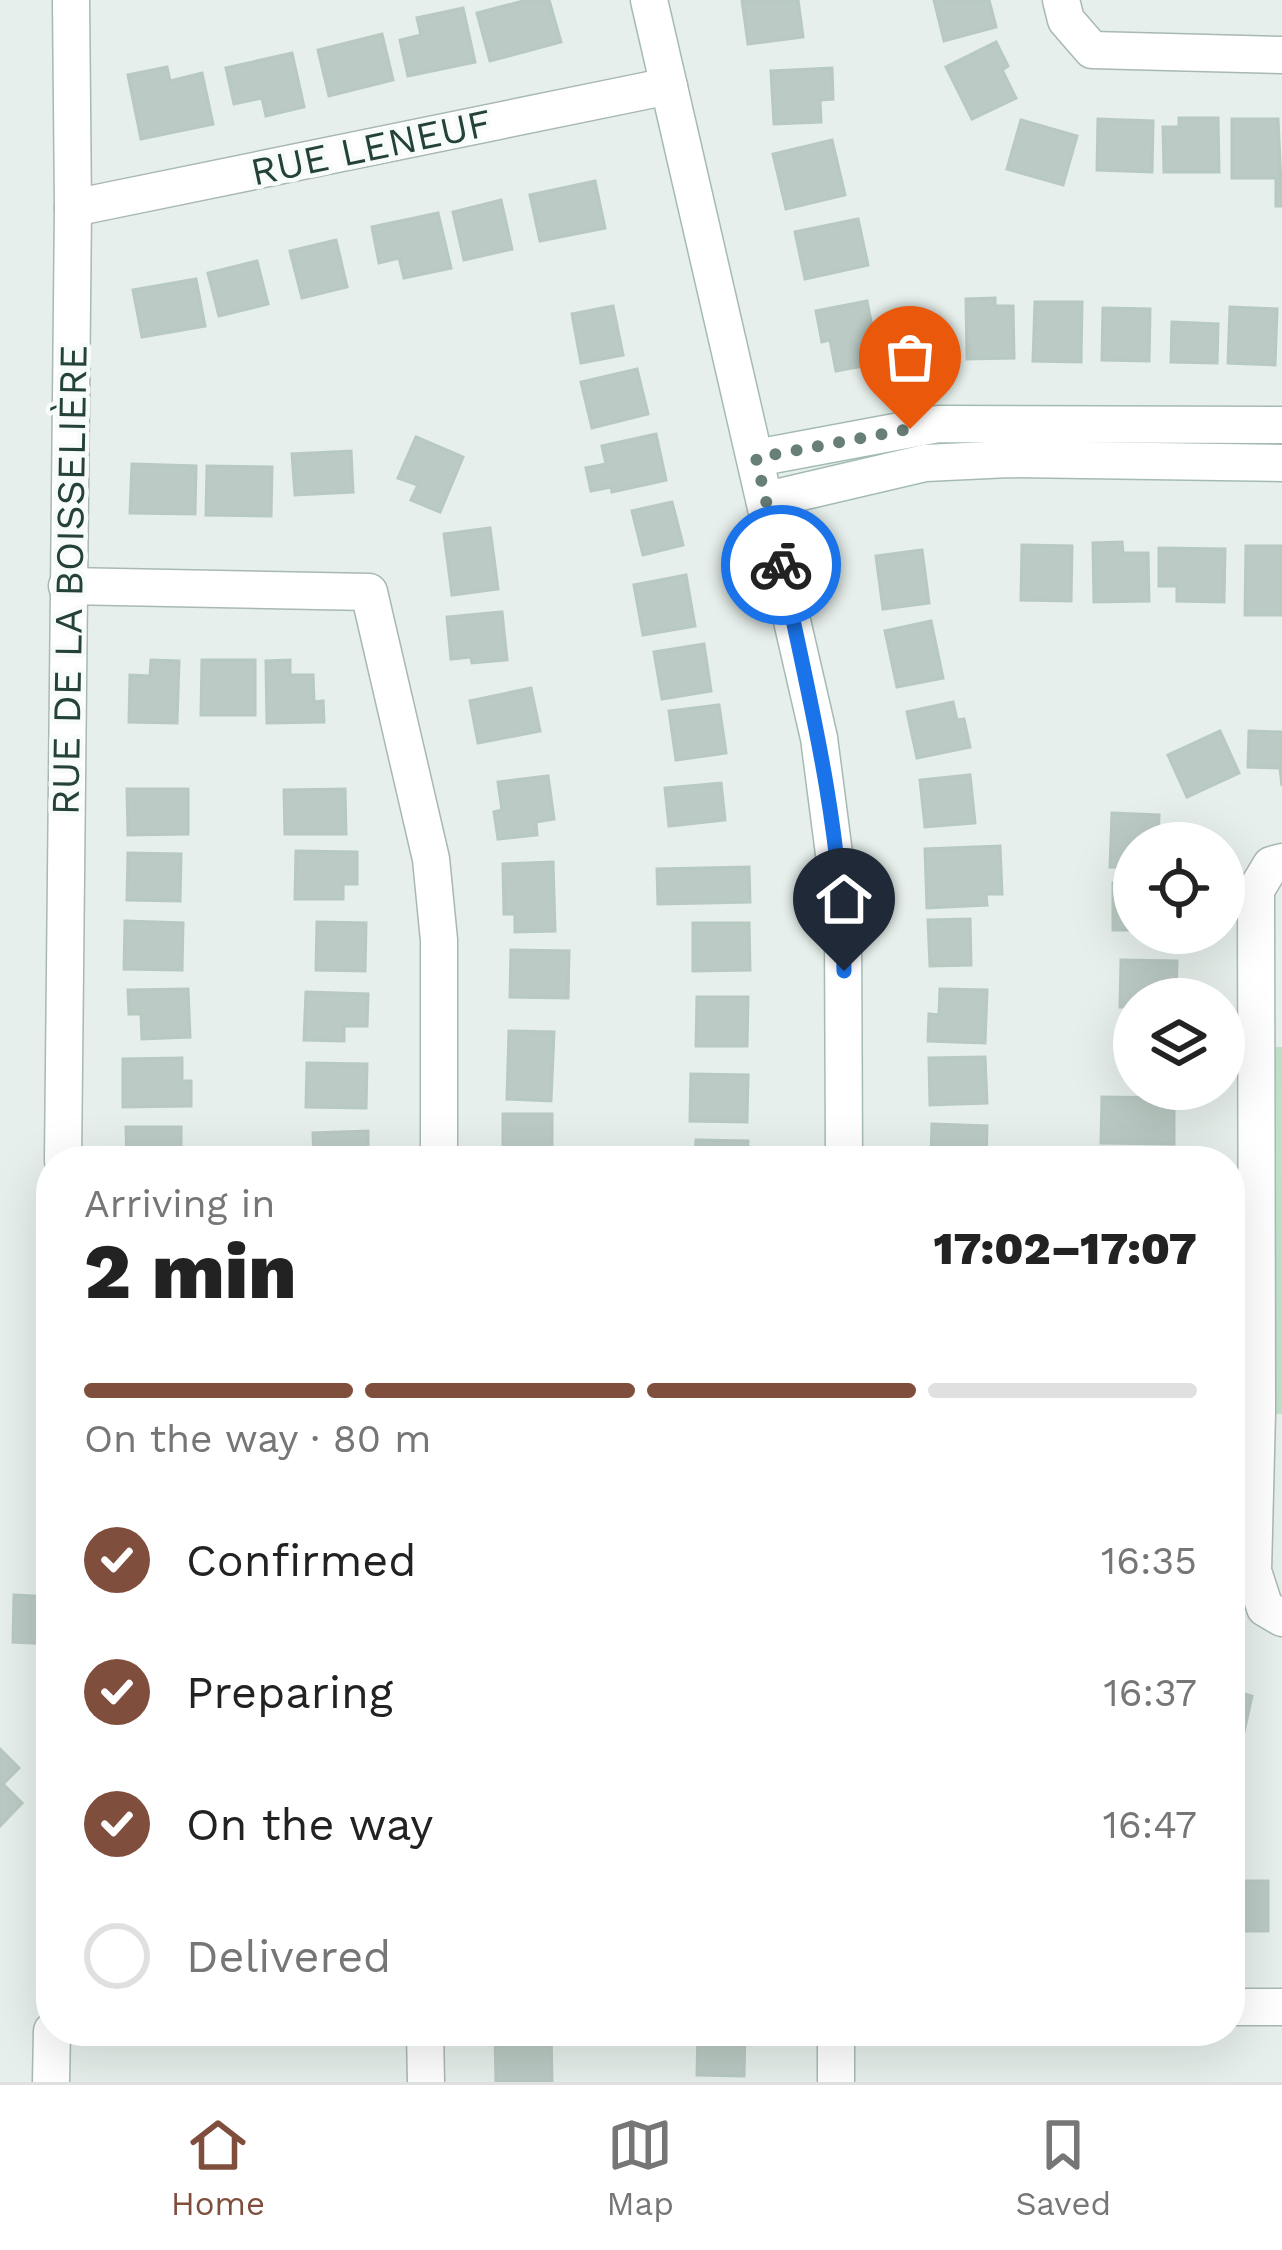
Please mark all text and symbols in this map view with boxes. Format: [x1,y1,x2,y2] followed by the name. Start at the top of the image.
[247,100,495,194] street label: RUE LENEUF
[859,306,961,429] pin
[877,324,943,390] icon: bag
[42,344,96,816] street label: RUE DE LA BOISSELIÈRE
[721,505,841,625] courier
[748,532,814,598] icon: bike
[1113,822,1245,1110] map controls
[1113,822,1245,954] button: locate
[793,848,895,971] pin
[811,866,877,932] icon: home
[1113,978,1245,1110] button: layers
[84,1181,275,1226] text: Arriving in
[933,1222,1197,1275] text: 17:02–17:07
[84,1225,297,1317] text: 2 min
[84,1416,432,1461] text: On the way · 80 m
[84,1527,150,1593] icon: check
[186,1534,417,1587] text: Confirmed
[1101,1538,1197,1583] text: 16:35
[84,1659,150,1725] icon: check
[186,1666,393,1719] text: Preparing
[1103,1670,1197,1715] text: 16:37
[84,1791,150,1857] icon: check
[186,1798,433,1851] text: On the way
[1103,1802,1197,1847] text: 16:47
[186,1930,391,1983] text: Delivered
[171,2112,265,2223] tab: Home
[607,2112,674,2223] tab: Map
[1015,2112,1111,2223] tab: Saved

